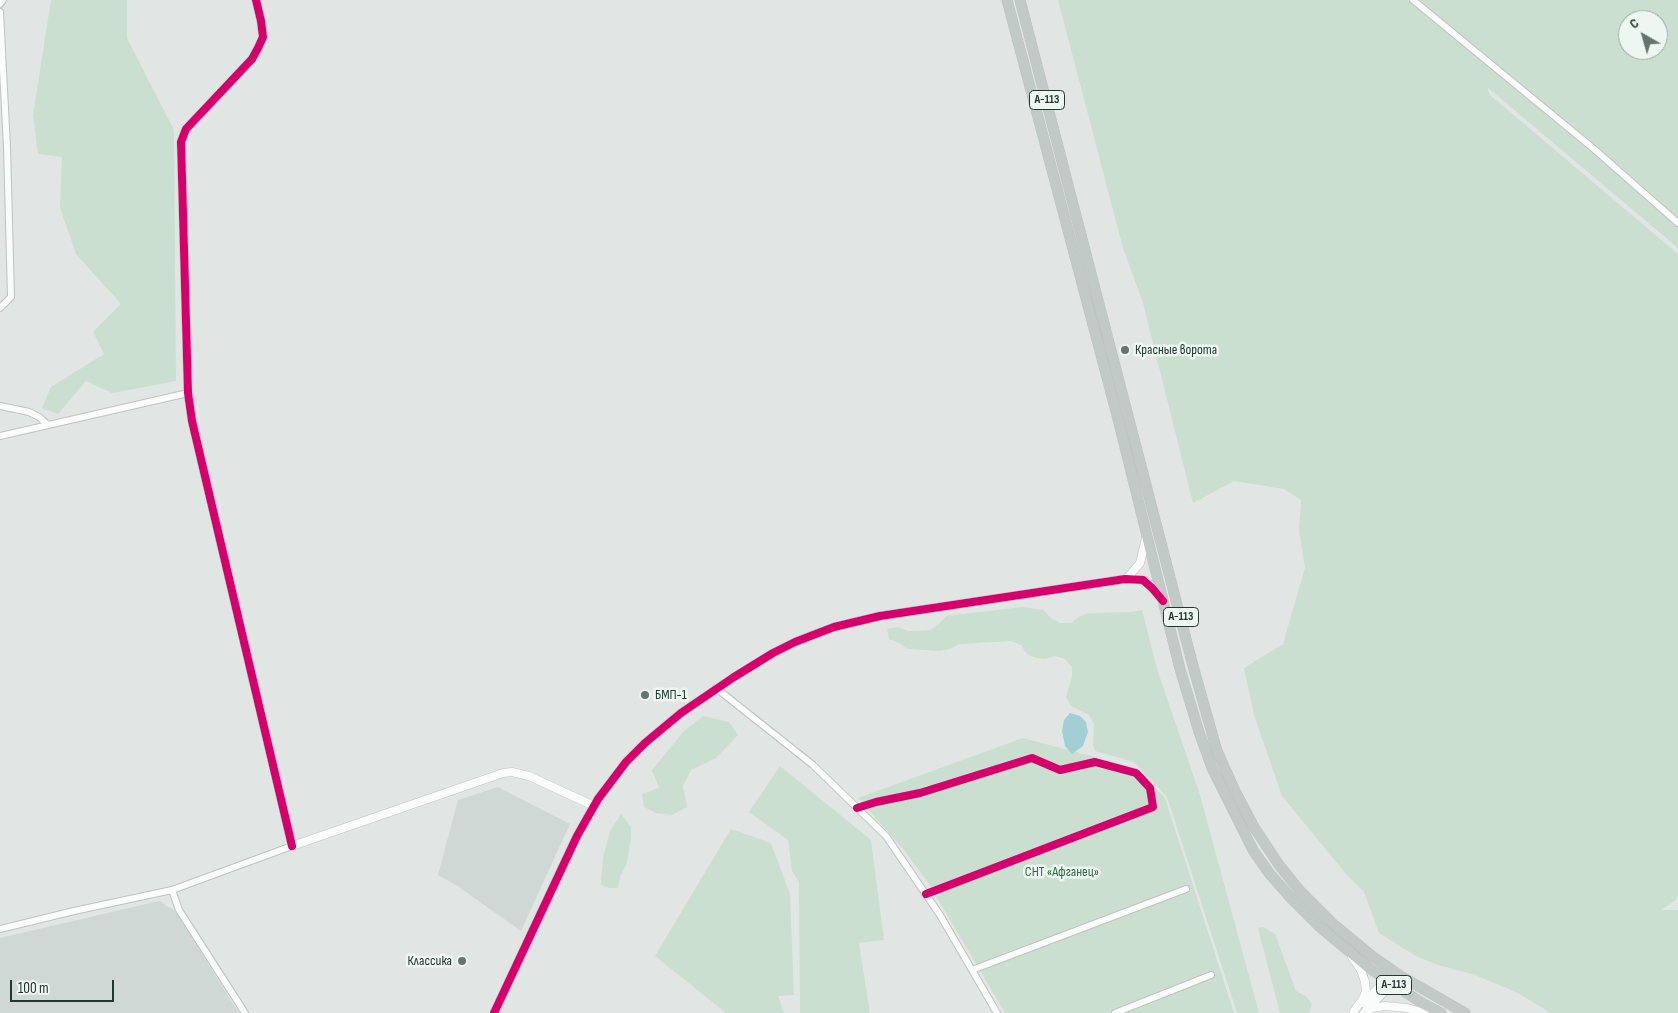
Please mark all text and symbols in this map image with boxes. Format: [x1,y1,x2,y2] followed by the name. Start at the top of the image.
[1618,10,1668,60] north arrow
[1626,15,1642,32] text: С
[1030,90,1064,110] road number: А-113
[1135,342,1217,358] place label: Красные ворота
[1119,344,1131,356] marker: Красные ворота
[1164,608,1198,626] road number: А-113
[655,687,687,703] place label: БМП-1
[639,689,651,701] marker: БМП-1
[1025,864,1099,880] park label: СНТ «Афганец»
[407,953,452,969] place label: Классика
[456,955,468,967] marker: Классика
[12,970,116,1002] scale bar
[1376,976,1412,994] road number: А-113
[18,979,49,998] text: 100 m

